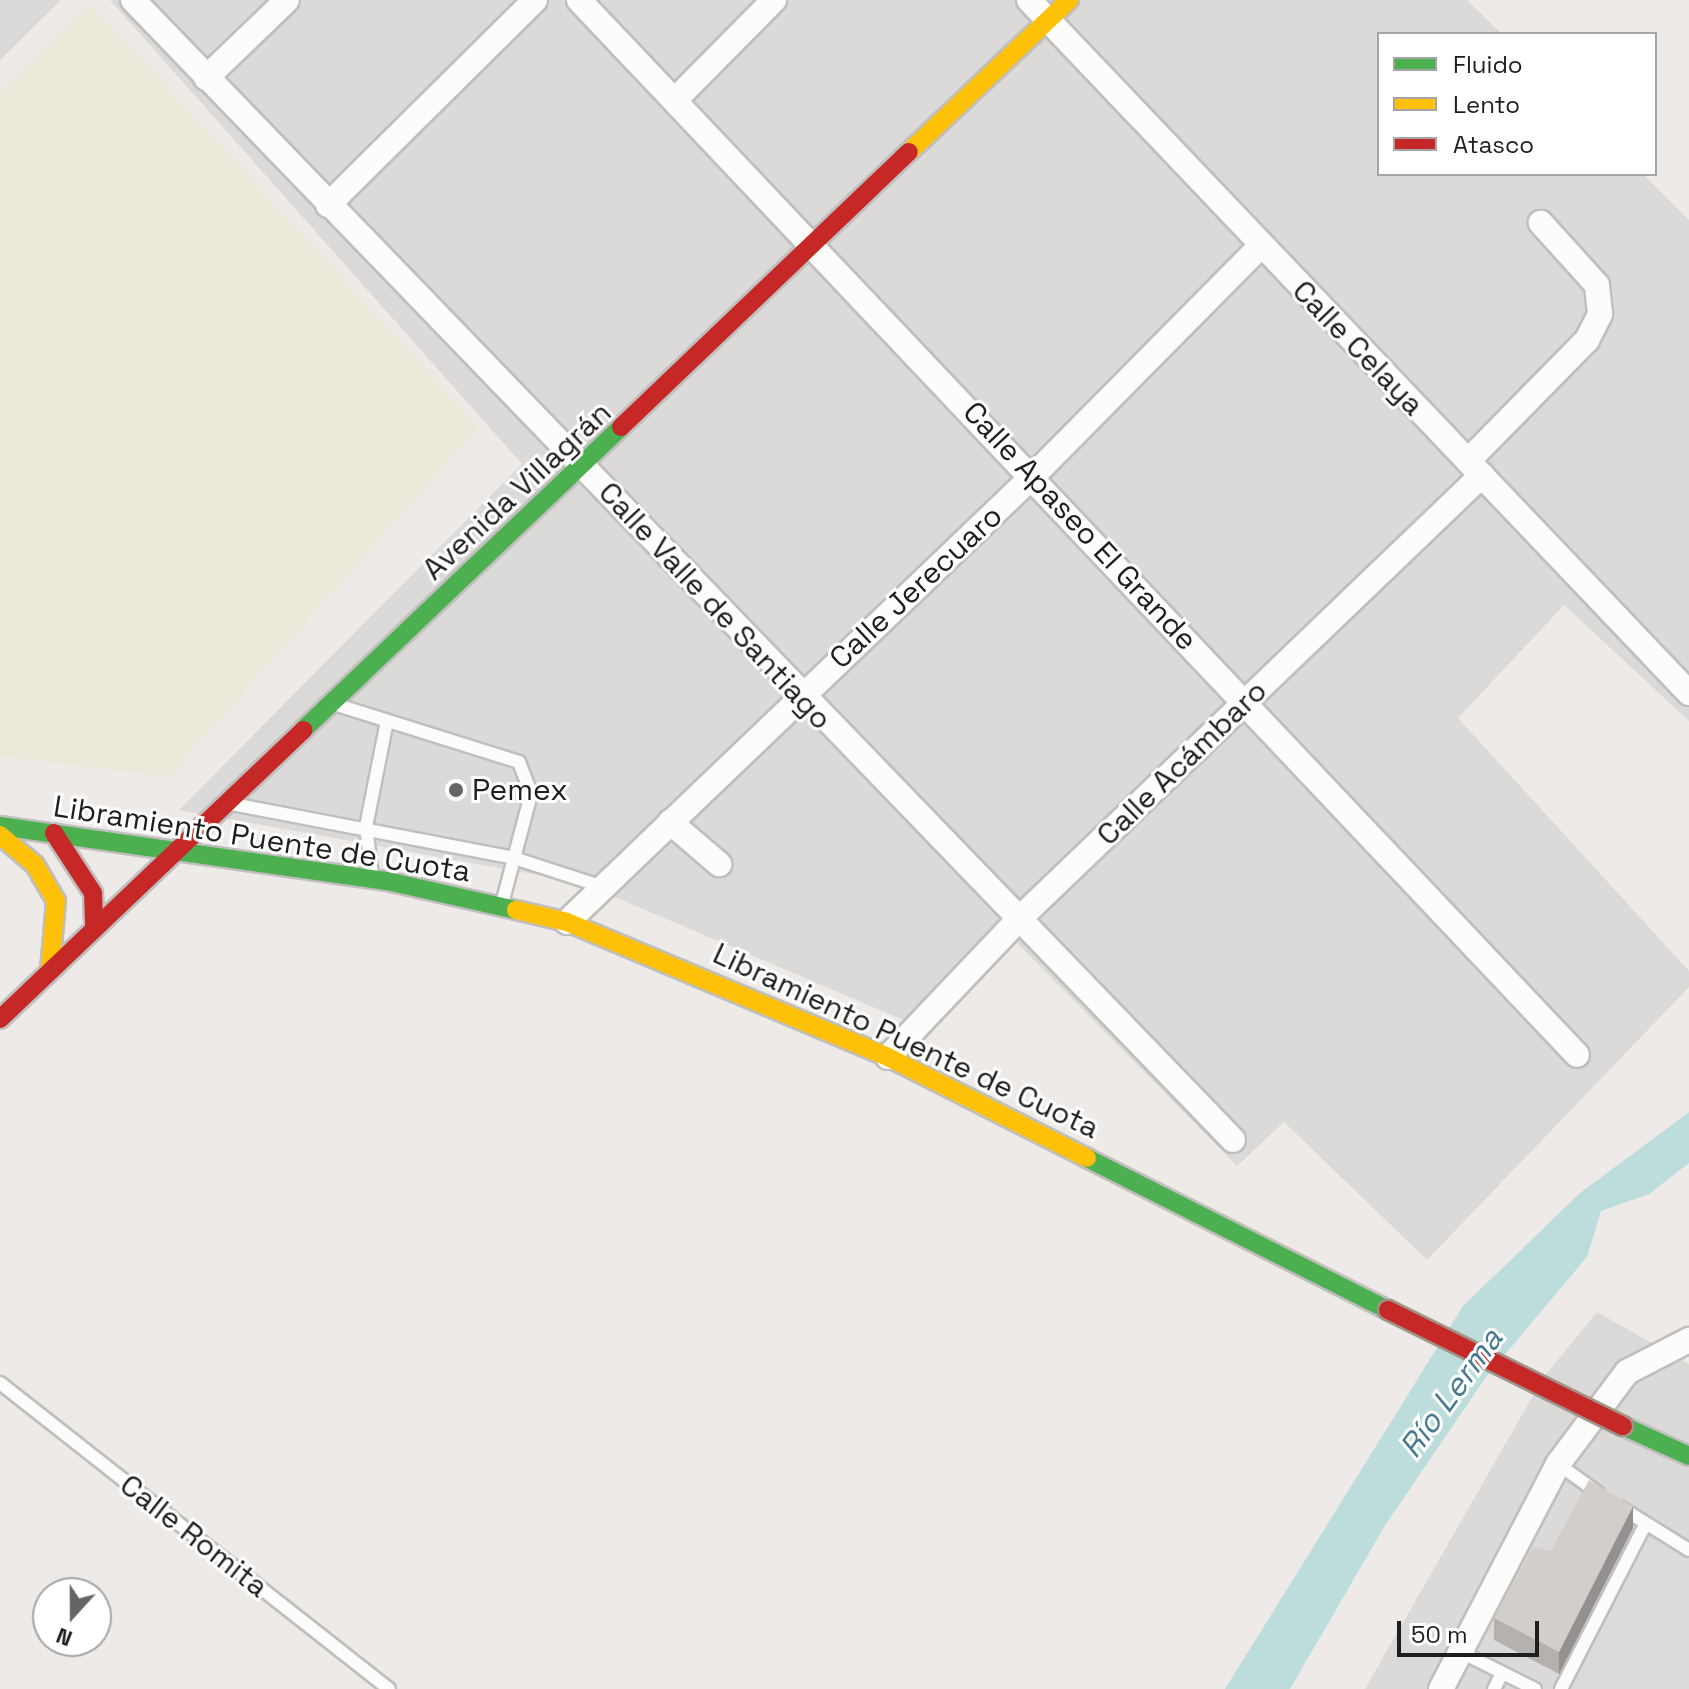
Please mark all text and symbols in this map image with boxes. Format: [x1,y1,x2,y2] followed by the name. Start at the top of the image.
[1377,32,1657,176] legend
[1453,49,1523,80] text: Fluido
[1453,89,1520,120] text: Lento
[1453,129,1534,160] text: Atasco
[1285,273,1431,423] street label: Calle Celaya
[415,394,619,588] street label: Avenida Villagrán
[955,394,1205,658] street label: Calle Apaseo El Grande
[591,475,839,737] street label: Calle Valle de Santiago
[822,498,1010,676] street label: Calle Jerecuaro
[1089,673,1275,853] street label: Calle Acámbaro
[472,772,568,808] place label: Pemex
[447,781,465,799] marker: Pemex
[51,788,473,890] street label: Libramiento Puente de Cuota
[707,936,1105,1146] street label: Libramiento Puente de Cuota
[1391,1321,1511,1465] water label: Río Lerma
[113,1467,275,1605] street label: Calle Romita
[32,1577,112,1657] north arrow
[1401,1605,1543,1655] scale bar
[1411,1619,1468,1650] text: 50 m
[52,1622,76,1653] text: N

